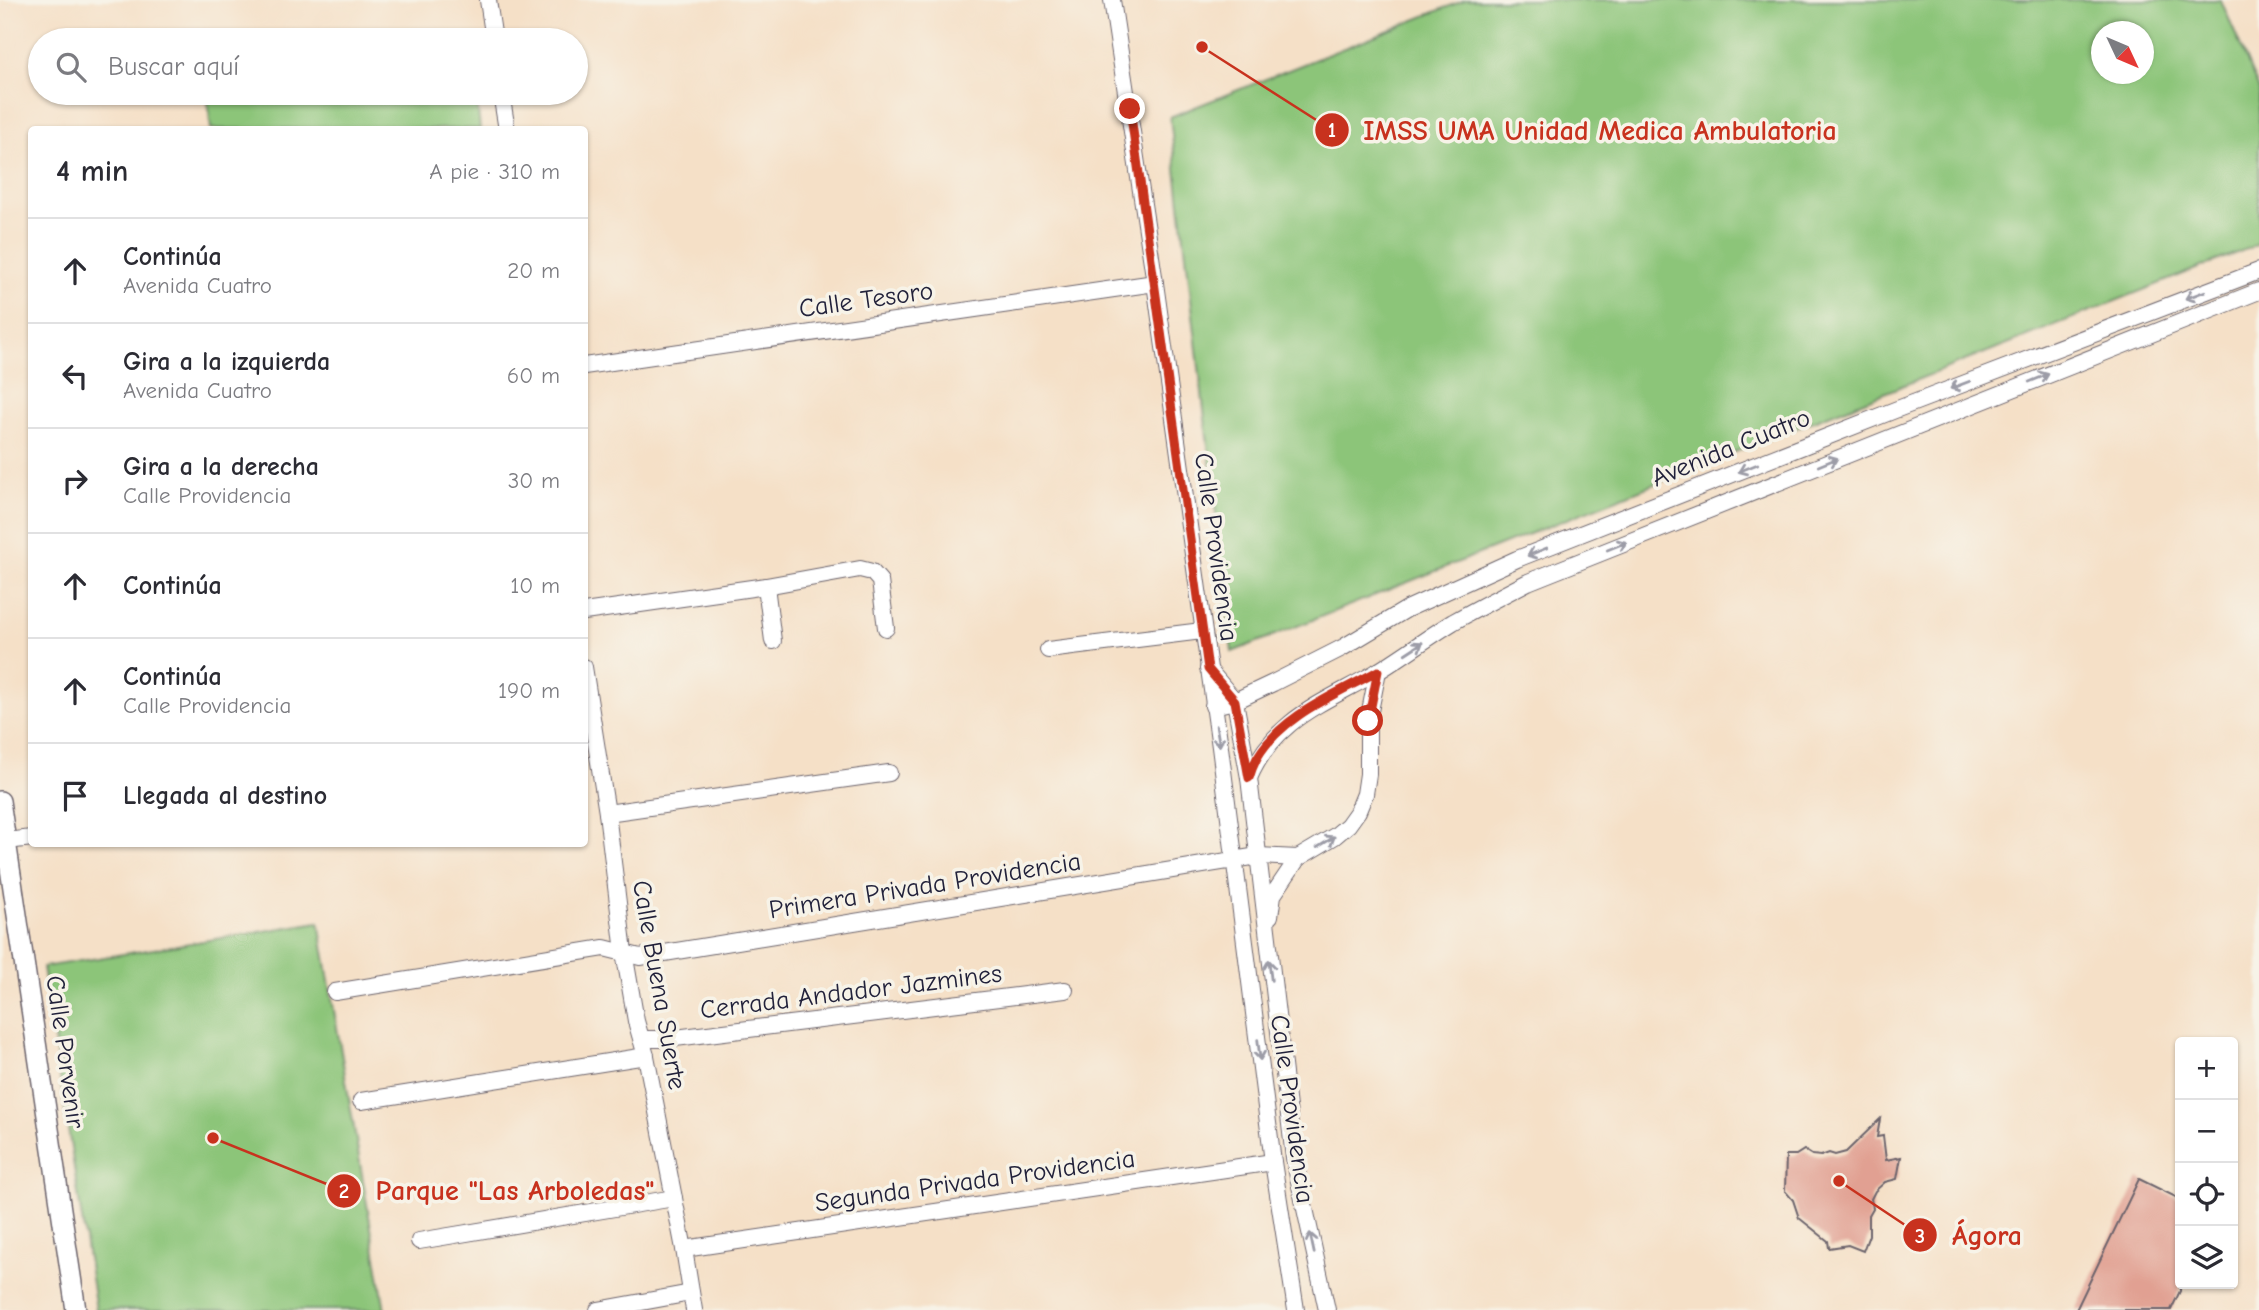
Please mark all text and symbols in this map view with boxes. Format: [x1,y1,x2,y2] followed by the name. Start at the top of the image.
[2091,21,2154,84] north arrow
[28,28,588,105] search box
[52,48,90,86] icon: search
[108,52,239,82] text: Buscar aquí
[1114,93,1145,124] route end
[1314,106,1851,155] callout: IMSS UMA Unidad Medica Ambulatoria
[1363,115,1837,147] text: IMSS UMA Unidad Medica Ambulatoria
[1328,118,1336,142] text: 1
[56,154,128,189] text: 4 min
[429,158,560,185] text: A pie · 310 m
[123,242,222,272] text: Continúa
[56,252,94,290] icon: ahead
[507,257,560,284] text: 20 m
[123,272,272,299] text: Avenida Cuatro
[797,276,935,324] street label: Calle Tesoro
[2185,290,2207,302] one-way arrow
[123,347,330,377] text: Gira a la izquierda
[56,357,94,395] icon: left
[507,362,560,389] text: 60 m
[2028,370,2050,383] one-way arrow
[123,377,272,404] text: Avenida Cuatro
[1950,380,1971,393] one-way arrow
[1647,403,1815,493] street label: Avenida Cuatro
[1188,451,1244,643] street label: Calle Providencia
[123,452,319,482] text: Gira a la derecha
[1817,454,1838,467] one-way arrow
[56,462,94,500] icon: right
[1738,463,1760,476] one-way arrow
[508,467,560,494] text: 30 m
[123,482,291,509] text: Calle Providencia
[1605,539,1627,552] one-way arrow
[1526,546,1548,559] one-way arrow
[56,567,94,605] icon: ahead
[123,571,222,601] text: Continúa
[510,572,560,599] text: 10 m
[1404,640,1423,655] one-way arrow
[123,662,222,692] text: Continúa
[56,672,94,710] icon: ahead
[498,677,560,704] text: 190 m
[123,692,291,719] text: Calle Providencia
[1352,705,1383,736] route start
[1212,724,1225,747] one-way arrow
[56,777,94,815] icon: arrive
[123,781,327,811] text: Llegada al destino
[1316,835,1335,850] one-way arrow
[767,847,1083,925] street label: Primera Privada Providencia
[626,878,692,1092] street label: Calle Buena Suerte
[698,959,1004,1025] street label: Cerrada Andador Jazmines
[1264,959,1277,982] one-way arrow
[39,974,91,1131] street label: Calle Porvenir
[1264,1013,1320,1205] street label: Calle Providencia
[2175,1037,2238,1289] map controls
[2175,1037,2238,1100] button: +
[1252,1038,1265,1061] one-way arrow
[2175,1100,2238,1163] button: −
[813,1144,1137,1218] street label: Segunda Privada Providencia
[2175,1163,2238,1226] button: locate
[326,1166,668,1215] callout: Parque "Las Arboledas"
[376,1175,654,1207] text: Parque "Las Arboledas"
[339,1179,349,1203] text: 2
[1903,1211,2036,1260] callout: Ágora
[1952,1219,2022,1252] text: Ágora
[1915,1224,1925,1248] text: 3
[2175,1226,2238,1289] button: layers
[1305,1232,1319,1255] one-way arrow

